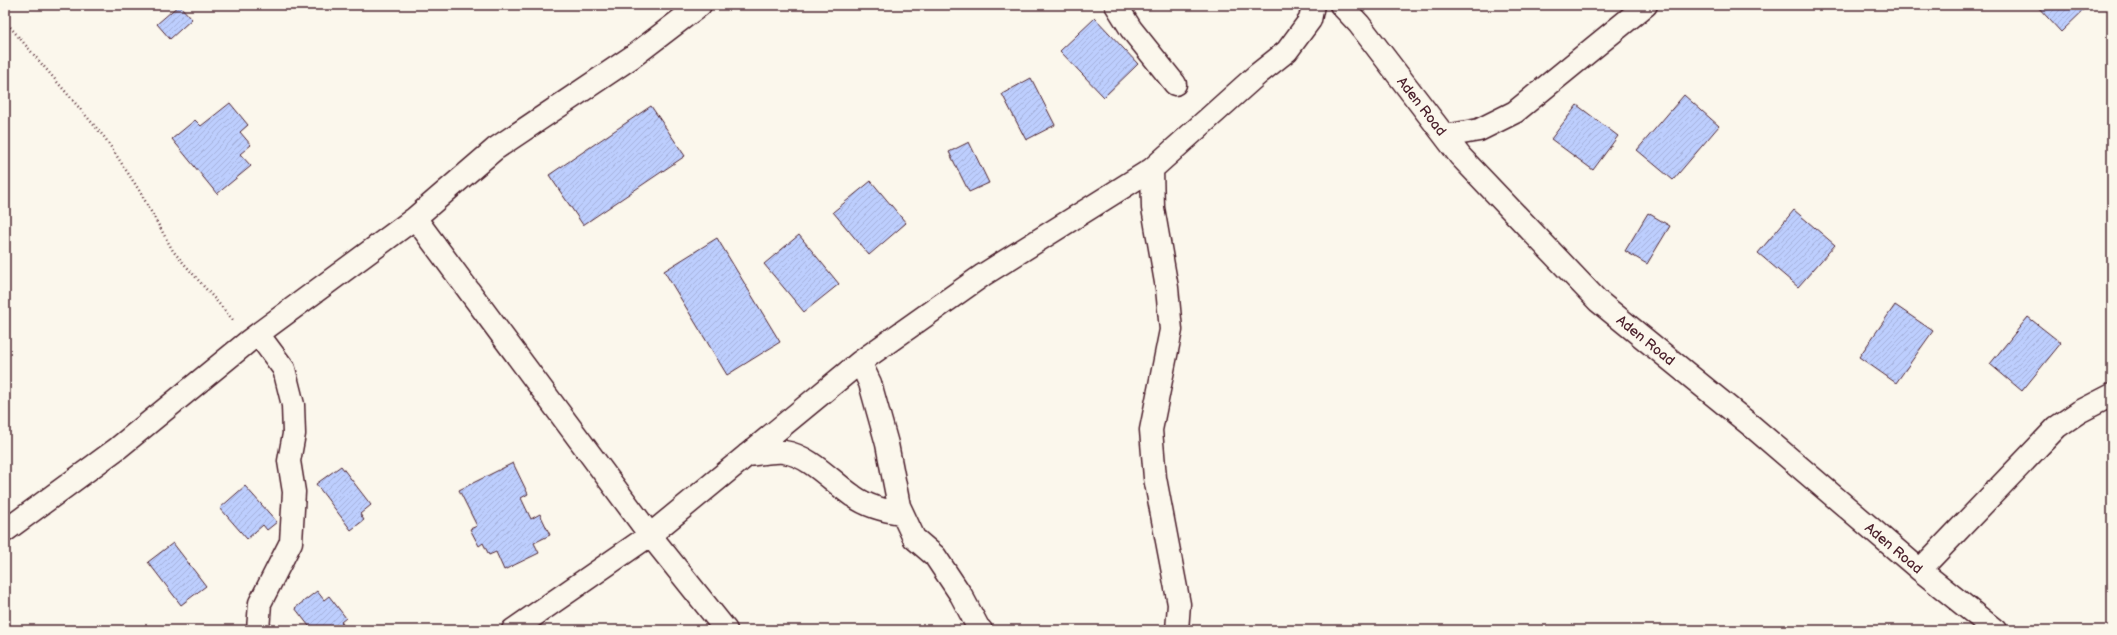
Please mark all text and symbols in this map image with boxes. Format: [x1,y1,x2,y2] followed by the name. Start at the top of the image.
[1393,73,1450,139] street label: Aden Road
[1613,312,1678,369] street label: Aden Road
[1861,519,1926,577] street label: Aden Road

